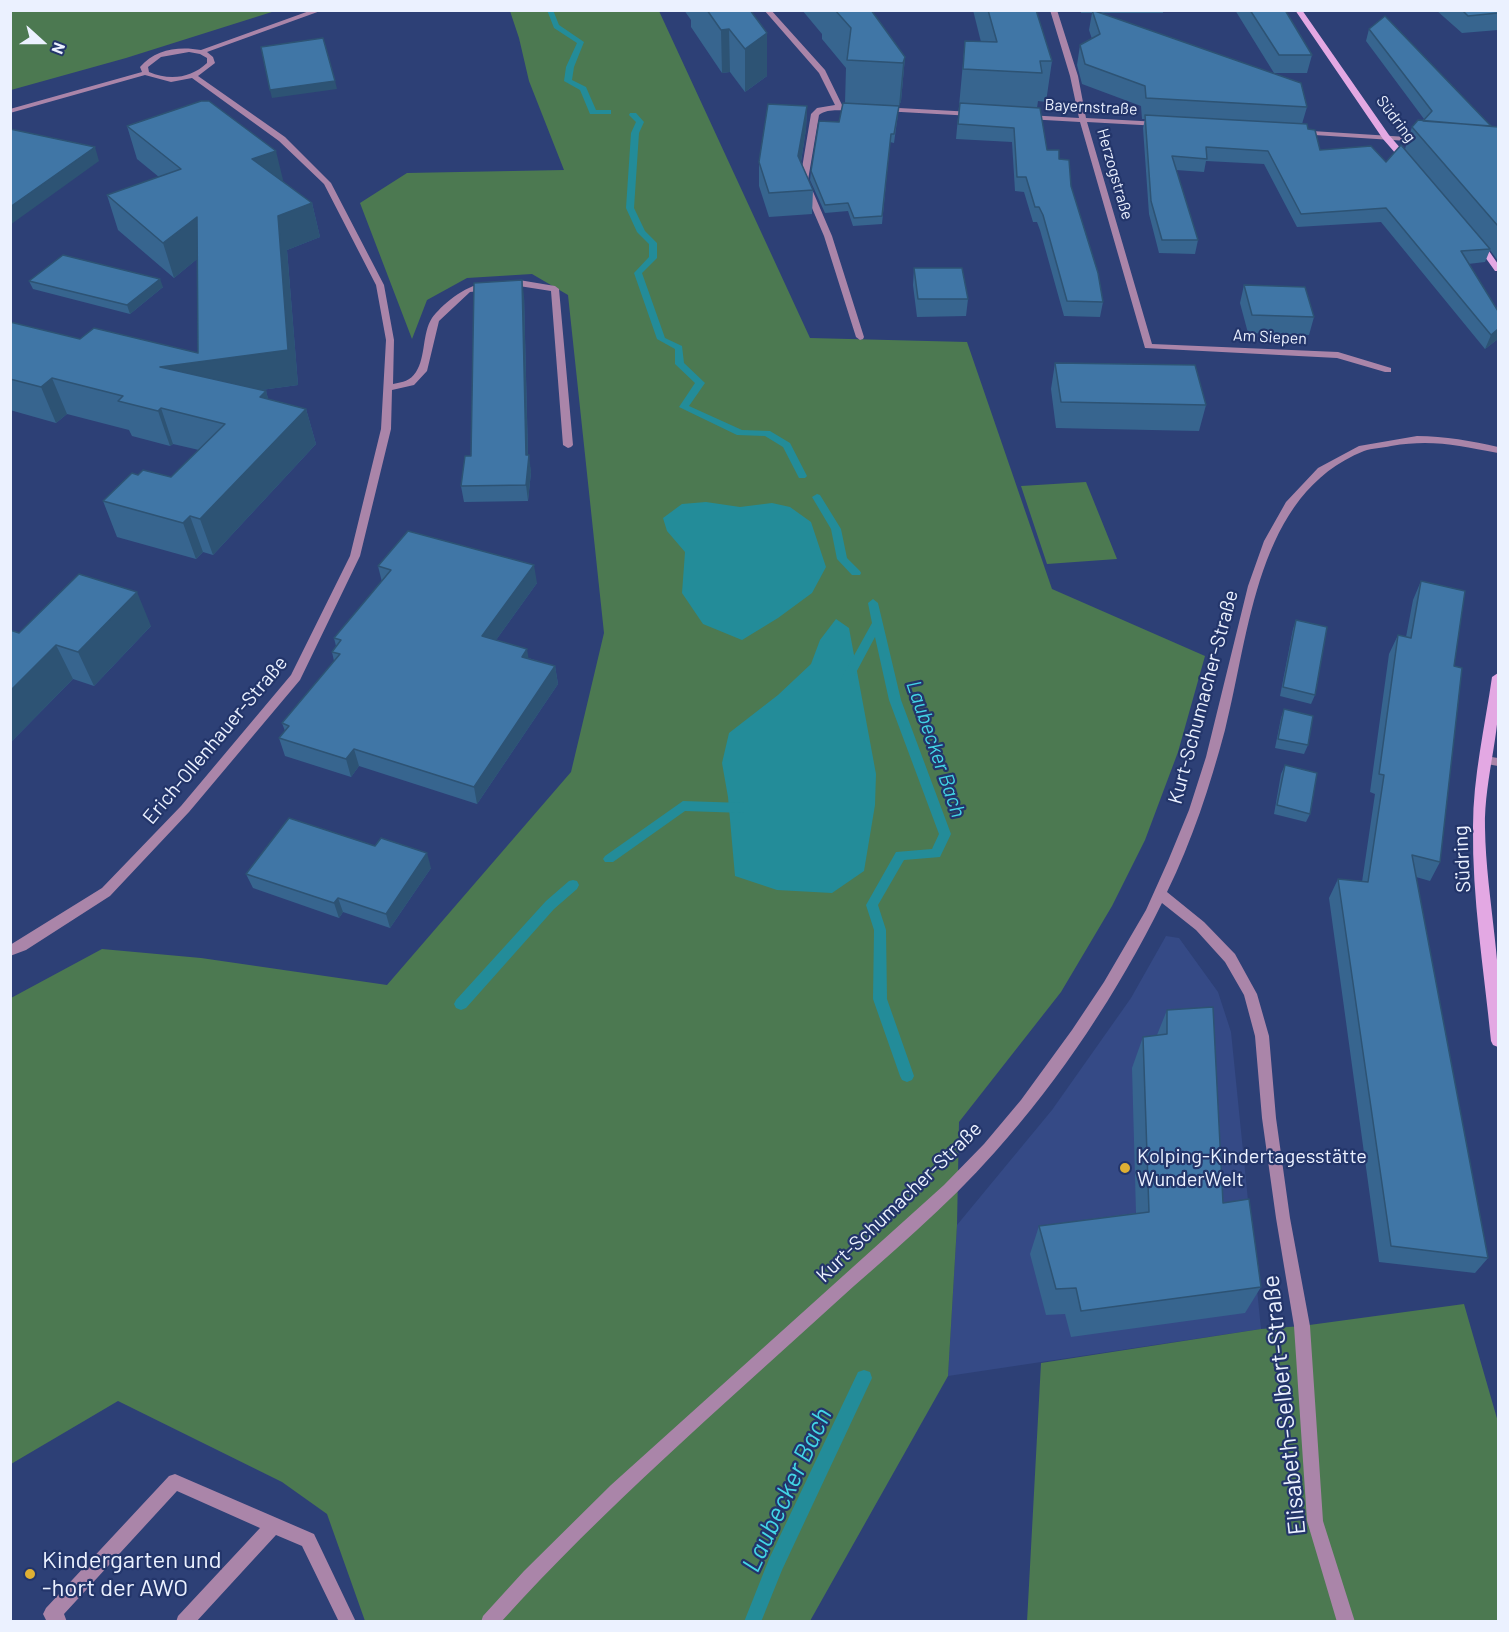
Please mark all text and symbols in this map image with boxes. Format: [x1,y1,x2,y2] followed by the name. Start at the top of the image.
[12,12,72,72] north arrow
[48,40,70,57] text: N
[1372,92,1420,146] street label: Südring
[1044,95,1138,119] street label: Bayernstraße
[1093,126,1137,222] street label: Herzogstraße
[1233,325,1307,349] street label: Am Siepen
[1163,587,1243,807] street label: Kurt-Schumacher-Straße
[138,651,292,829] street label: Erich-Ollenhauer-Straße
[901,677,971,821] water label: Laubecker Bach
[1448,825,1476,893] street label: Südring
[811,1117,987,1287] street label: Kurt-Schumacher-Straße
[1137,1144,1367,1191] place label: Kolping-Kindertagesstätte WunderWelt
[1118,1161,1132,1175] marker: Kolping-Kindertagesstätte WunderWelt
[1256,1274,1312,1536] street label: Elisabeth-Selbert-Straße
[735,1403,839,1577] water label: Laubecker Bach
[42,1546,222,1602] place label: Kindergarten und -hort der AWO
[23,1567,37,1581] marker: Kindergarten und -hort der AWO

